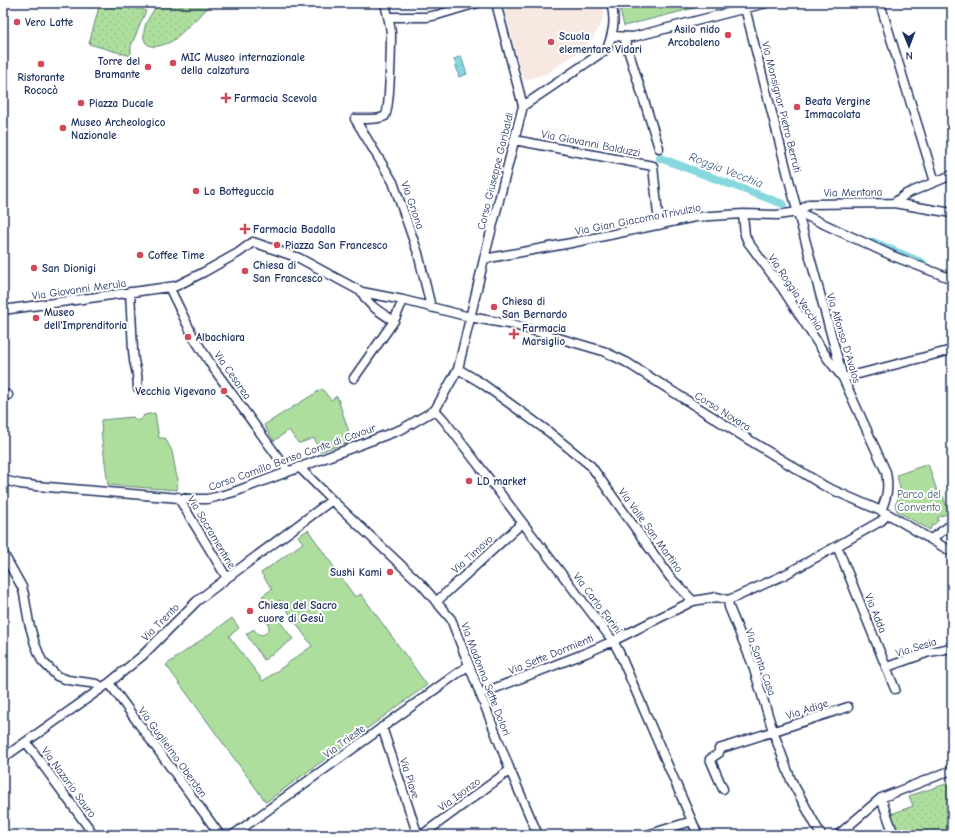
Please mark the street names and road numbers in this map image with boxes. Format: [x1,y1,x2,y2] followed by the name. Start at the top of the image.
[759,40,804,174] street label: Via Monsignor Pietro Berruti
[475,111,516,231] street label: Corso Giuseppe Garibaldi
[540,128,642,159] street label: Via Giovanni Balduzzi
[398,179,427,231] street label: Via Griona
[823,185,883,200] street label: Via Mentana
[574,201,702,238] street label: Via Gian Giacomo Trivulzio
[765,252,826,333] street label: Via Roggia Vecchia
[31,276,127,303] street label: Via Giovanni Merula
[824,291,864,385] street label: Via Alfonso D'Avalos
[211,349,254,402] street label: Via Cesarea
[692,389,753,434] street label: Corso Novara
[207,421,378,494] street label: Corso Camillo Benso Conte di Cavour
[616,486,686,575] street label: Via Valle San Martino
[185,494,239,571] street label: Via Sacramentine
[449,532,496,576] street label: Via Timavo
[570,570,625,636] street label: Via Carlo Farini
[862,592,889,635] street label: Via Adda
[139,601,182,644] street label: Via Trento
[458,621,513,738] street label: Via Madonna Sette Dolori
[742,627,779,697] street label: Via Santa Casa
[507,632,596,677] street label: Via Sette Dormienti
[894,635,938,660] street label: Via Sesia
[784,696,830,722] street label: Via Adige
[135,705,210,800] street label: Via Guglielmo Oberdan
[321,722,368,761] street label: Via Trieste
[38,744,99,820] street label: Via Nazario Sauro
[397,756,422,801] street label: Via Piave
[436,775,483,814] street label: Via Isonzo

